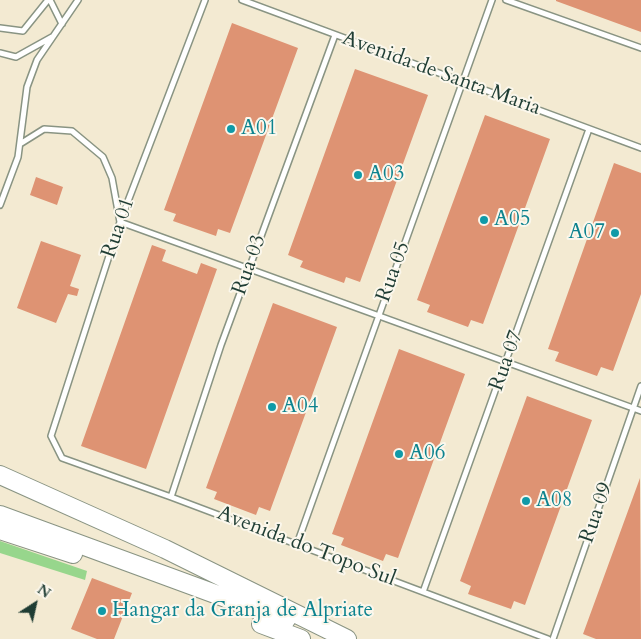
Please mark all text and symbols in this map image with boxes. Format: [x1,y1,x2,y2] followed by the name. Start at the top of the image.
[338,26,544,122] street label: Avenida de Santa Maria
[241,116,277,142] place label: A01
[225,123,237,135] marker: A01
[368,162,404,188] place label: A03
[352,169,364,181] marker: A03
[97,194,141,262] street label: Rua 01
[494,207,530,233] place label: A05
[478,214,490,226] marker: A05
[569,220,605,246] place label: A07
[609,227,621,239] marker: A07
[228,231,272,299] street label: Rua 03
[372,238,416,306] street label: Rua 05
[485,327,529,395] street label: Rua 07
[282,394,318,420] place label: A04
[266,401,278,413] marker: A04
[409,441,445,467] place label: A06
[393,448,405,460] marker: A06
[575,479,619,547] street label: Rua 09
[536,488,572,514] place label: A08
[520,495,532,507] marker: A08
[213,501,399,593] street label: Avenida do Topo Sul
[10,579,60,629] north arrow
[33,580,54,603] text: N
[112,598,373,624] place label: Hangar da Granja de Alpriate
[96,605,108,617] marker: Hangar da Granja de Alpriate

